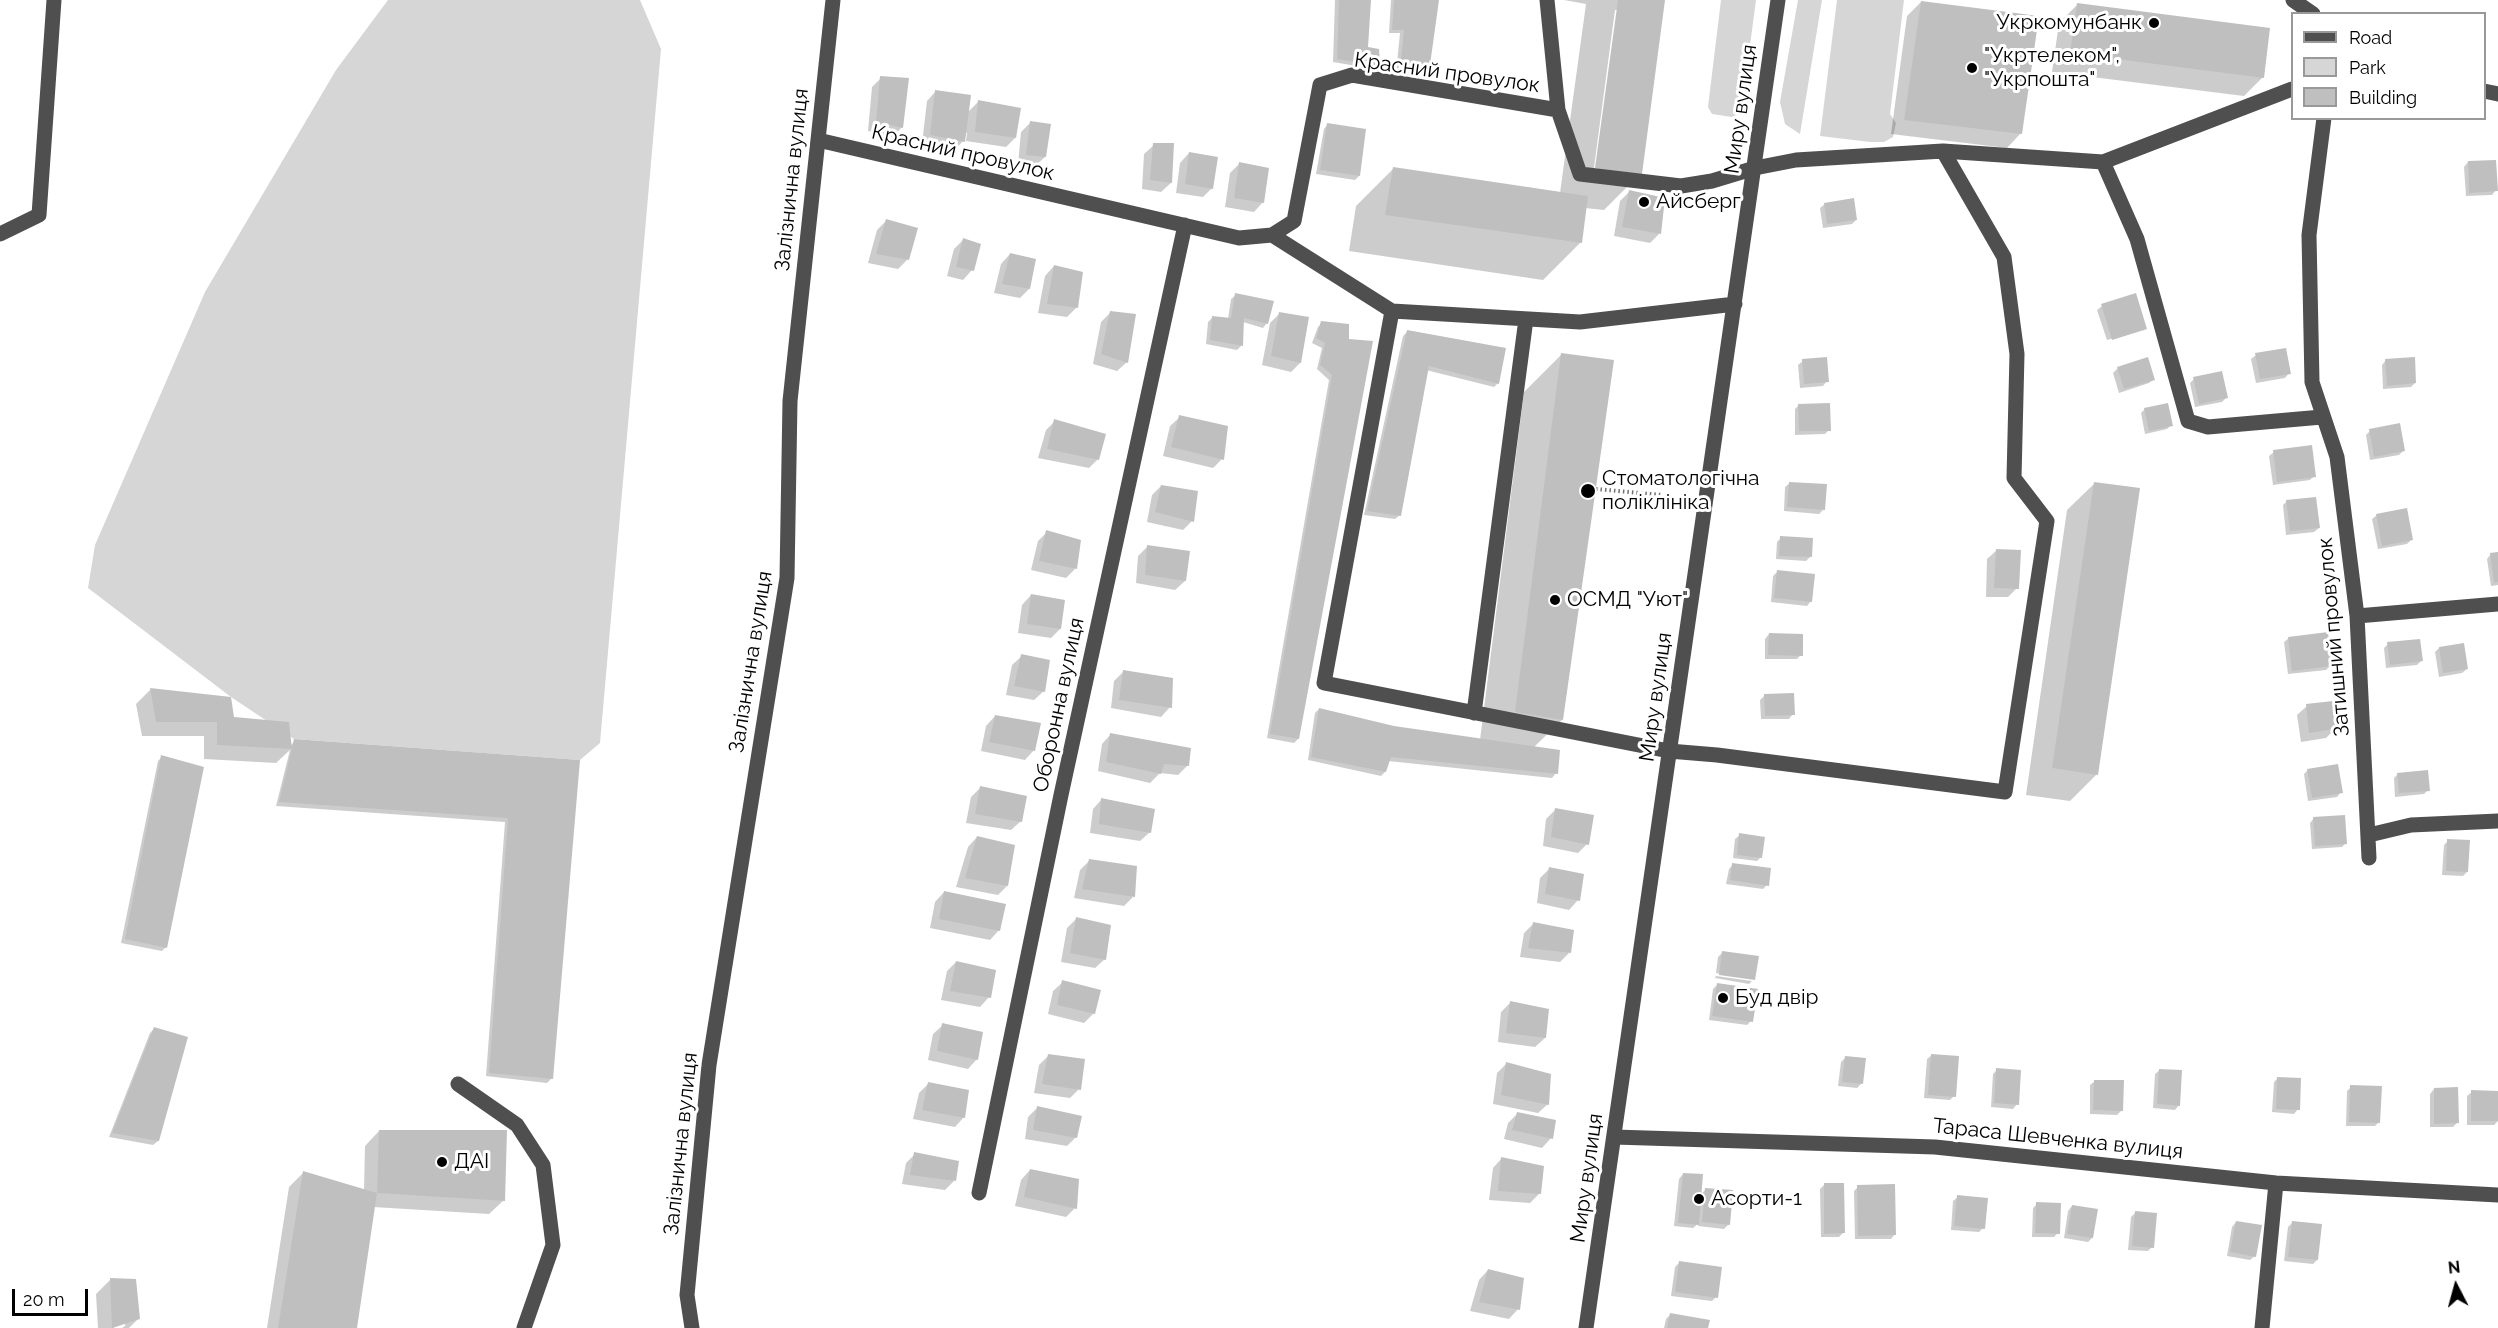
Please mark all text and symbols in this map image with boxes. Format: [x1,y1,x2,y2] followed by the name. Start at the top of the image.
[1997,10,2142,36] place label: Укркомунбанк
[2291,12,2486,120] legend
[2147,16,2161,30] marker: Укркомунбанк
[2349,27,2392,48] text: Road
[1719,43,1763,175] street label: Миру вулиця
[1984,43,2120,93] place label: "Укртелеком", "Укрпошта"
[1353,47,1541,99] street label: Красний провулок
[2349,57,2386,78] text: Park
[1965,61,1979,75] marker: "Укртелеком", "Укрпошта"
[770,87,814,273] street label: Залізнична вулиця
[2349,87,2417,108] text: Building
[869,120,1057,186] street label: Красний провулок
[1656,189,1741,215] place label: Айсберг
[1637,195,1651,209] marker: Айсберг
[1602,466,1759,516] place label: Стоматологічна поліклініка
[1579,482,1597,500] marker: Стоматологічна поліклініка
[2313,536,2355,738] street label: Затишний провулок
[724,569,778,755] street label: Залізнична вулиця
[1567,587,1688,613] place label: ОСМД "Уют"
[1548,593,1562,607] marker: ОСМД "Уют"
[1028,615,1090,795] street label: Оборонна вулиця
[1634,631,1678,763] street label: Миру вулиця
[1735,985,1819,1011] place label: Буд двір
[1716,991,1730,1005] marker: Буд двір
[659,1051,703,1237] street label: Залізнична вулиця
[1565,1112,1609,1244] street label: Миру вулиця
[1932,1113,2184,1165] street label: Тараса Шевченка вулиця
[454,1149,489,1175] place label: ДАІ
[435,1155,449,1169] marker: ДАІ
[1711,1186,1802,1212] place label: Асорти-1
[1692,1192,1706,1206] marker: Асорти-1
[2426,1256,2486,1316] north arrow
[2447,1258,2461,1278] text: N
[15,1277,92,1315] scale bar
[23,1289,65,1310] text: 20 m

